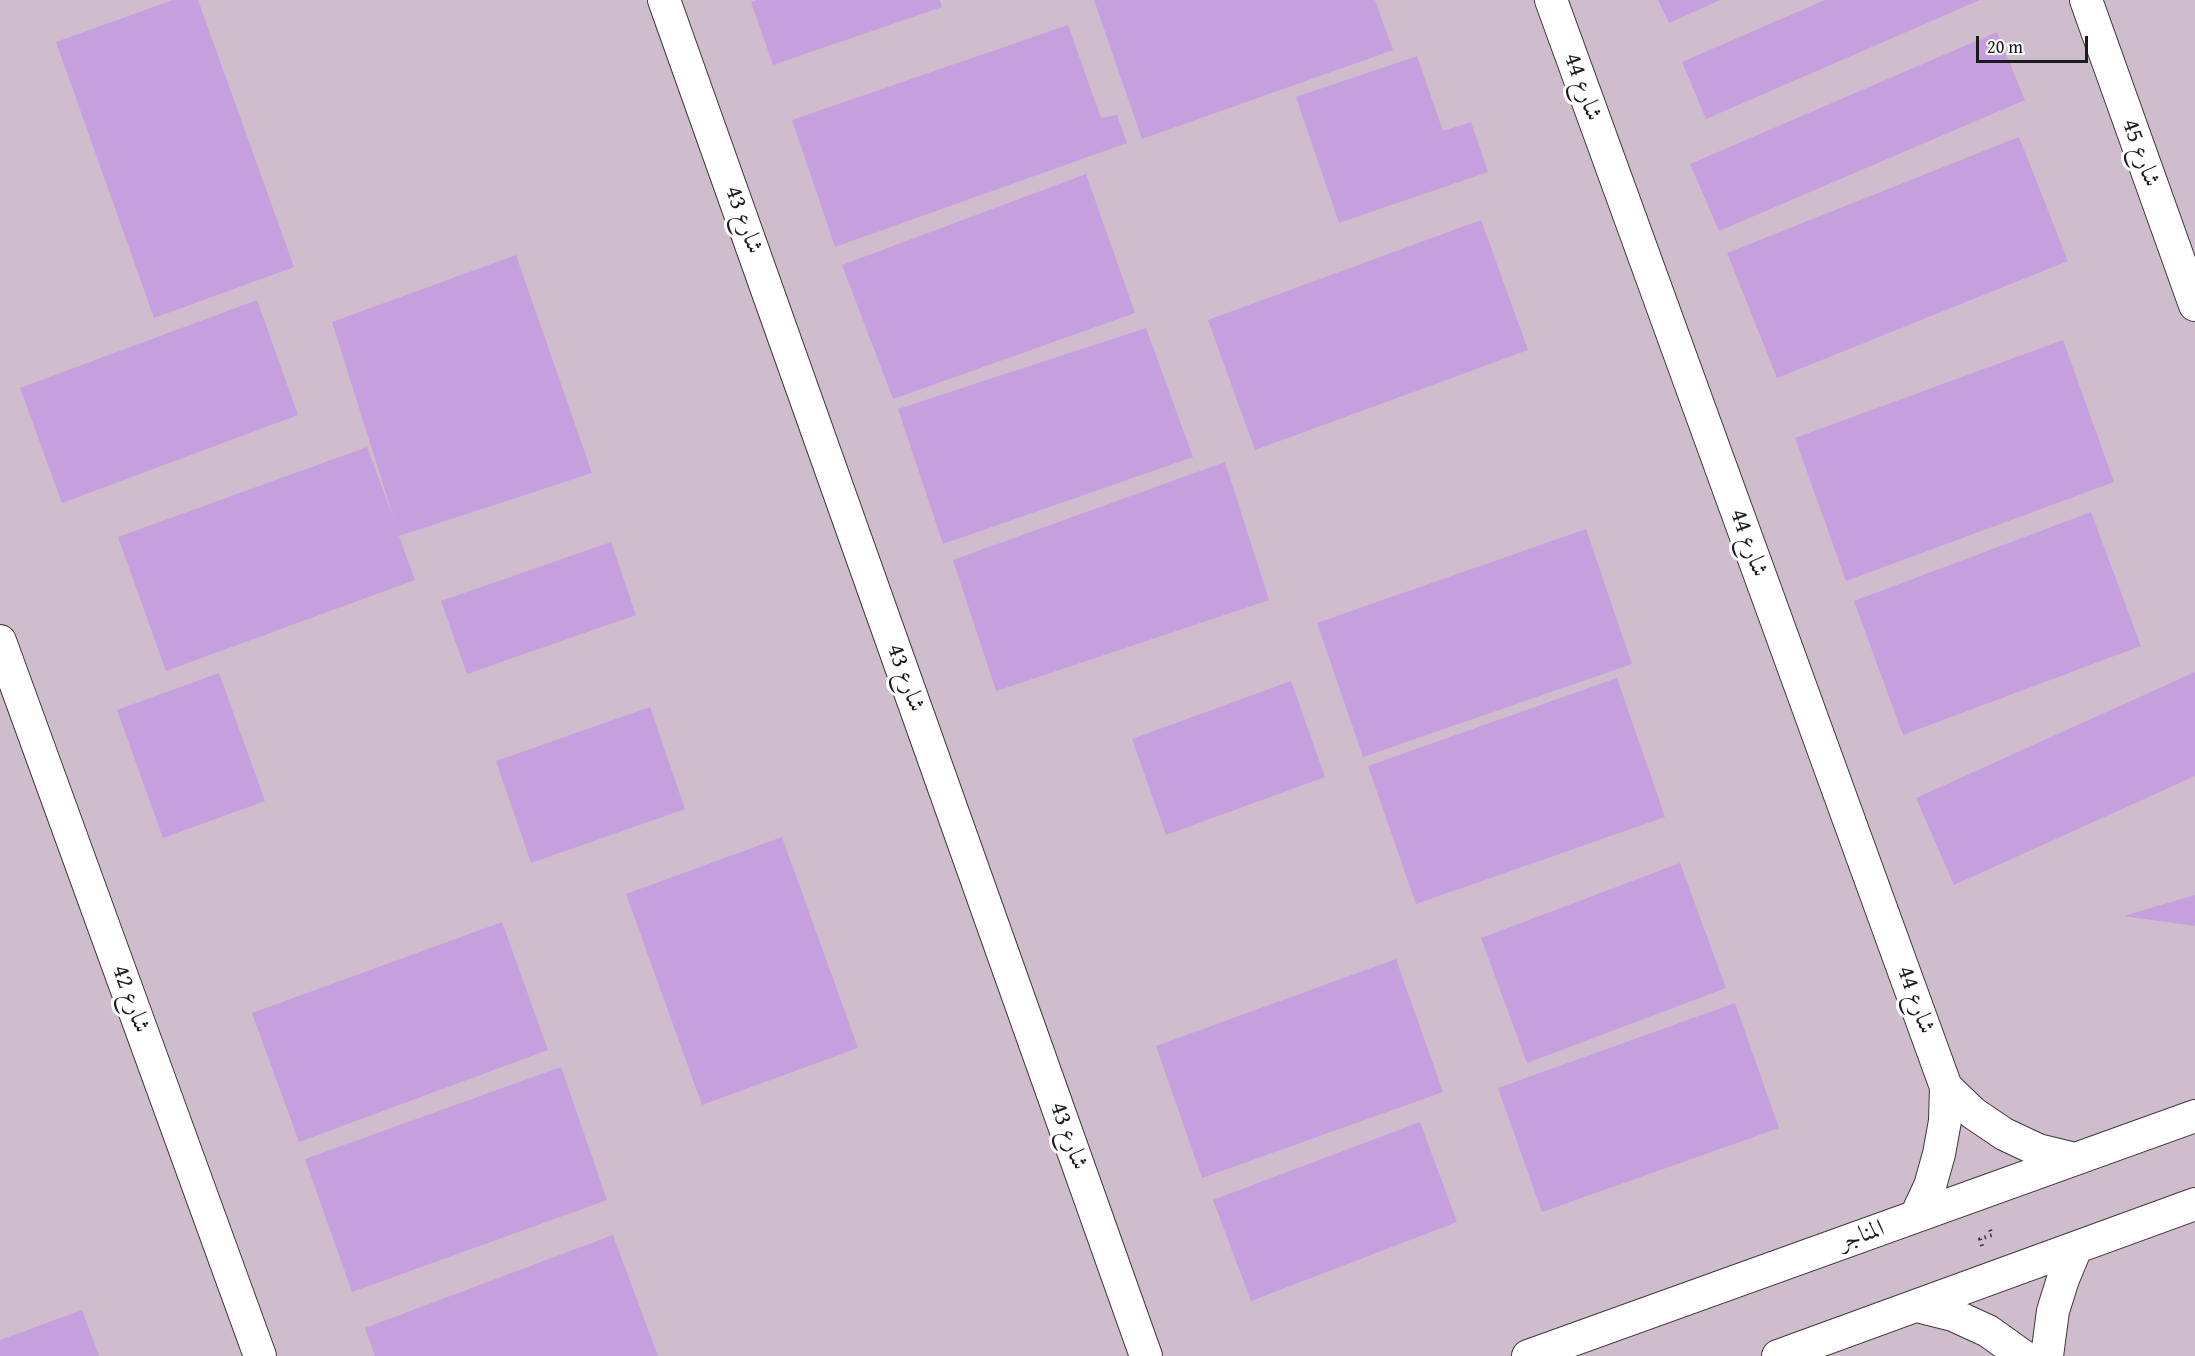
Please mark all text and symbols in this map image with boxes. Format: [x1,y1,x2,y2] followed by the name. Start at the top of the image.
[1979,24,2092,62] scale bar
[1987,33,2023,60] text: 20 m
[1556,49,1608,125] street label: شارع 44
[2114,115,2166,191] street label: شارع 45
[717,182,769,258] street label: شارع 43
[1722,505,1774,581] street label: شارع 44
[879,640,931,716] street label: شارع 43
[104,961,156,1037] street label: شارع 42
[1889,962,1941,1038] street label: شارع 44
[1042,1098,1094,1174] street label: شارع 43
[1835,1215,1889,1257] street label: المناجر

